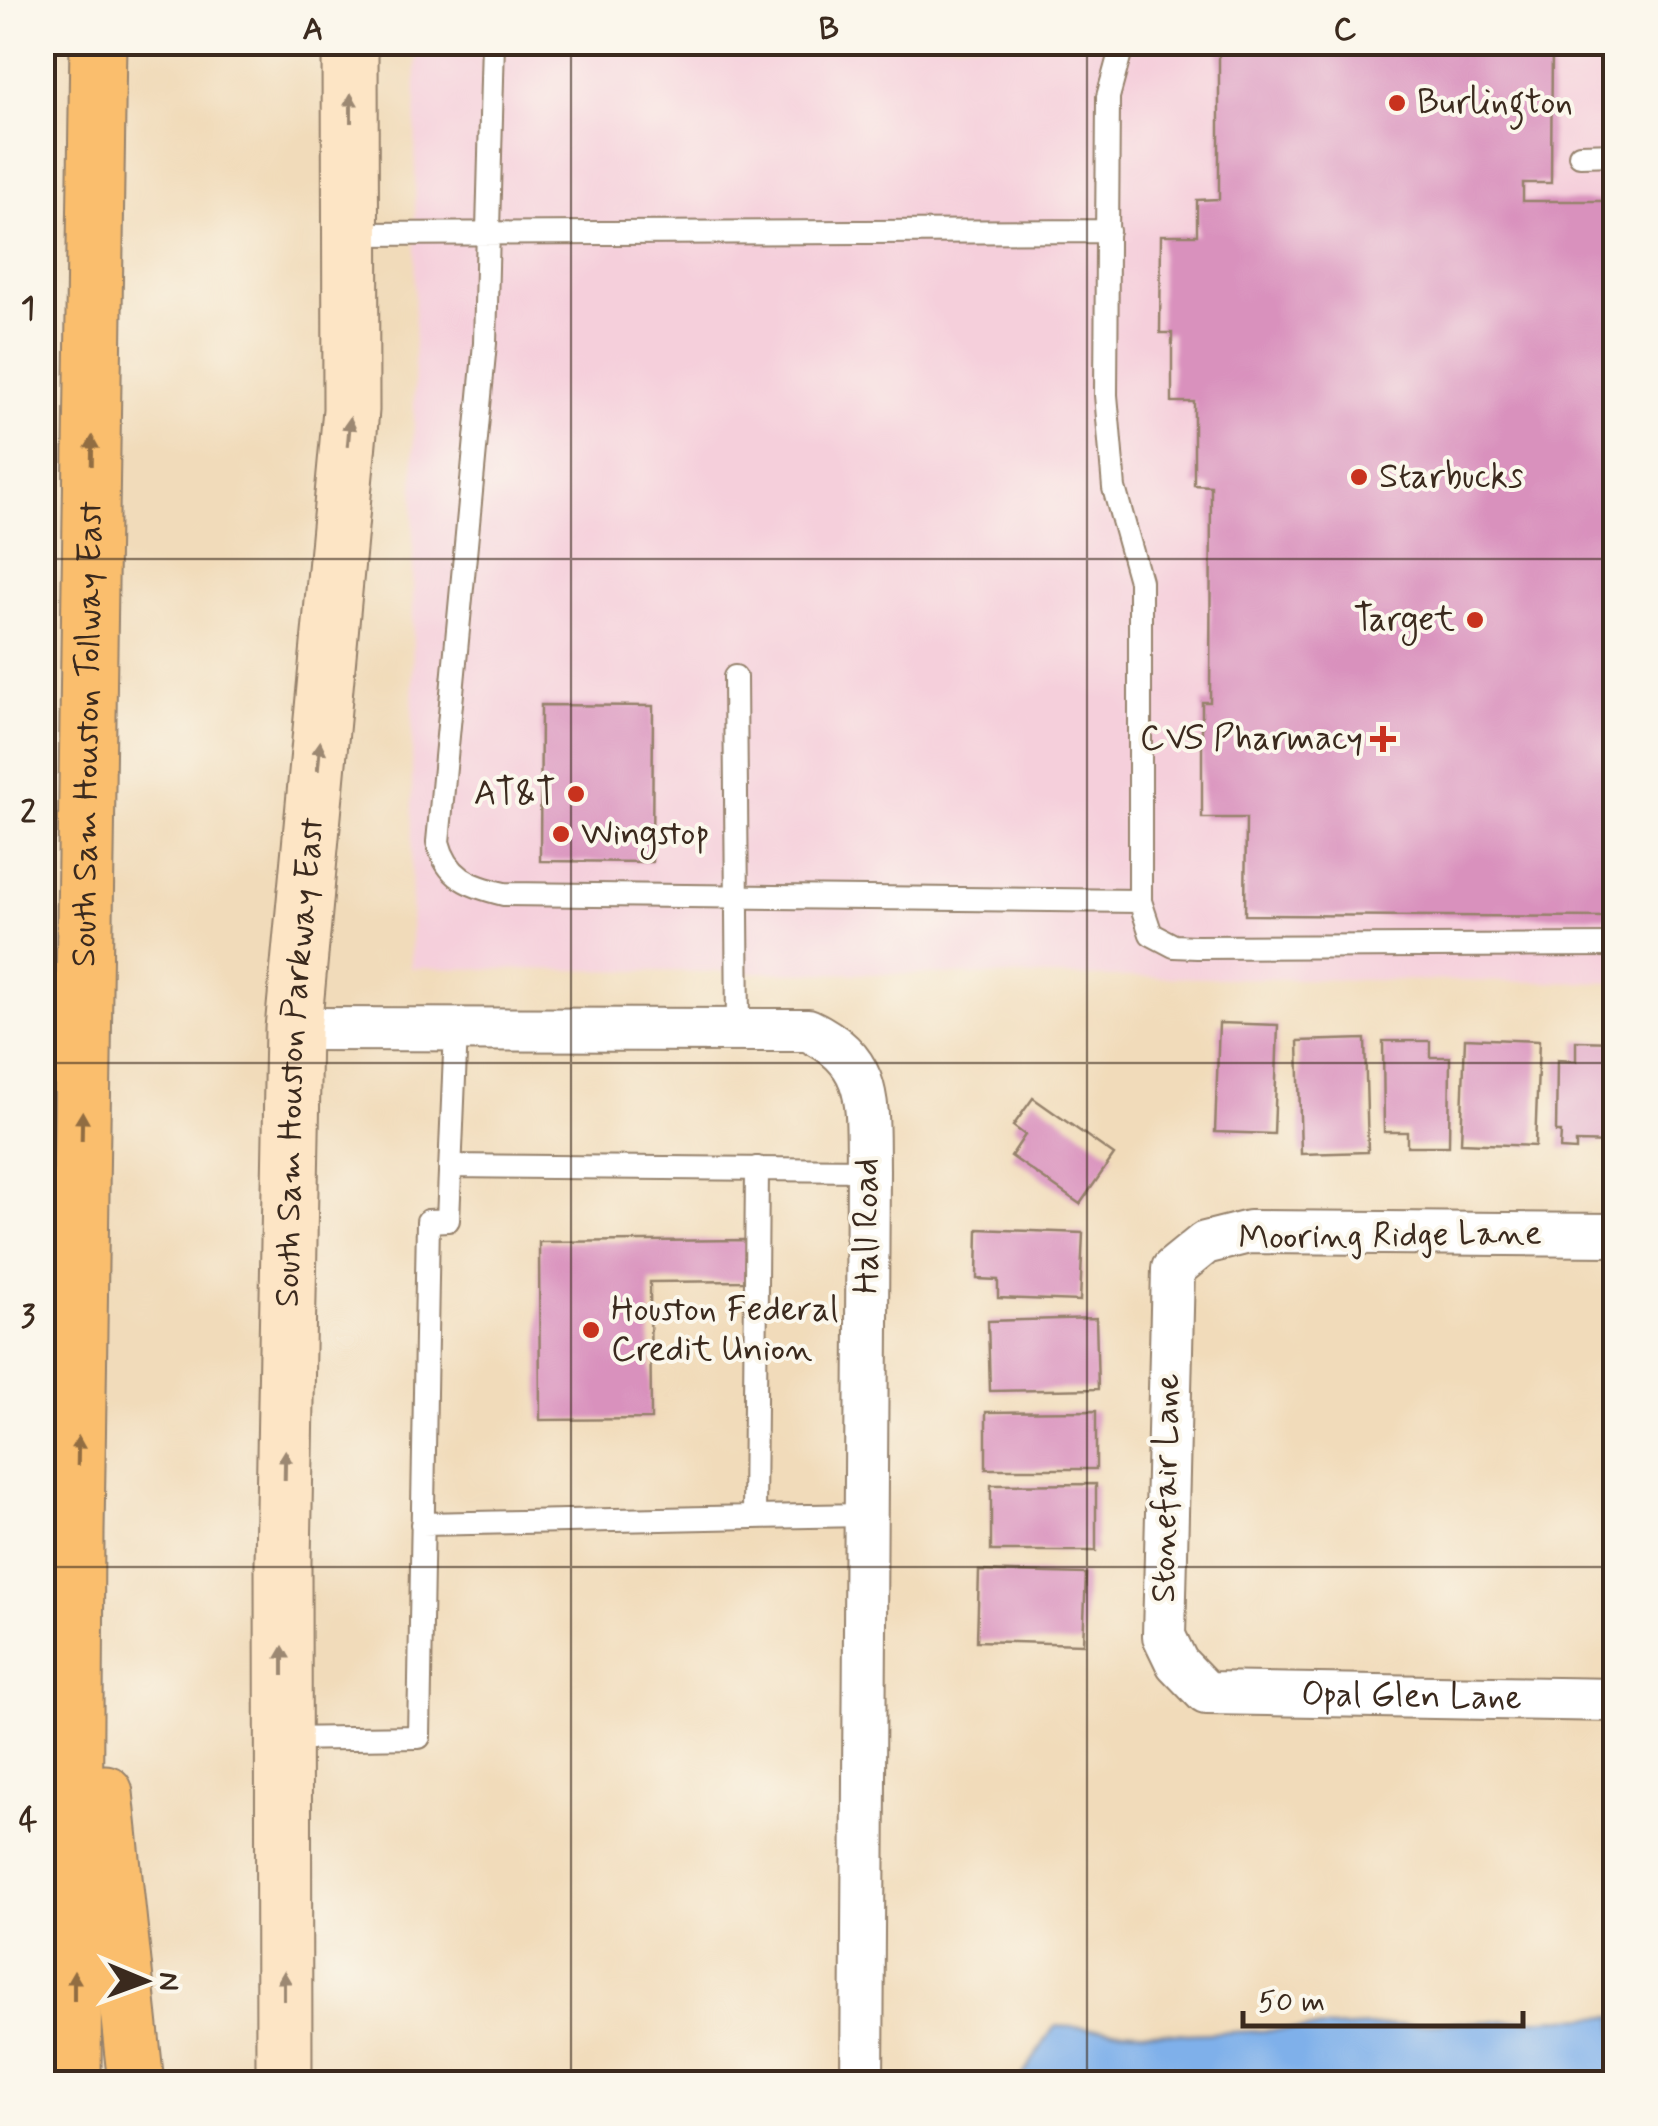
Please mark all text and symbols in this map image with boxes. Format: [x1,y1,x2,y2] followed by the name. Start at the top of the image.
[303,9,323,51] text: A
[819,9,839,51] text: B
[1334,9,1357,51] text: C
[1417,80,1573,130] place label: Burlington
[342,91,358,123] one-way arrow
[1386,92,1408,114] marker: Burlington
[21,288,35,330] text: 1
[342,416,358,448] one-way arrow
[85,435,101,467] one-way arrow
[1379,454,1523,500] place label: Starbucks
[1348,466,1370,488] marker: Starbucks
[61,501,114,967] street label: South Sam Houston Tollway East
[1353,597,1455,646] place label: Target
[1464,609,1486,631] marker: Target
[1140,716,1363,762] place label: CVS Pharmacy
[1372,728,1394,750] marker: CVS Pharmacy
[311,740,327,771] one-way arrow
[474,771,556,817] place label: AT&T
[565,783,587,805] marker: AT&T
[20,792,36,834] text: 2
[581,811,710,860] place label: Wingstop
[265,816,336,1308] street label: South Sam Houston Parkway East
[550,823,572,845] marker: Wingstop
[75,1110,91,1142] one-way arrow
[844,1158,890,1294] street label: Hall Road
[1238,1210,1542,1262] street label: Mooring Ridge Lane
[611,1287,838,1373] place label: Houston Federal Credit Union
[21,1296,36,1338] text: 3
[580,1319,602,1341] marker: Houston Federal Credit Union
[1141,1373,1191,1603] street label: Stonefair Lane
[70,1435,86,1467] one-way arrow
[277,1448,293,1480] one-way arrow
[275,1645,291,1677] one-way arrow
[1301,1672,1522,1721] street label: Opal Glen Lane
[19,1800,38,1842] text: 4
[95,1931,195,2031] north arrow
[1243,1966,1523,2028] scale bar
[66,1970,82,2002] one-way arrow
[276,1970,292,2002] one-way arrow
[149,1972,186,1991] text: N
[1258,1983,1325,2022] text: 50 m

